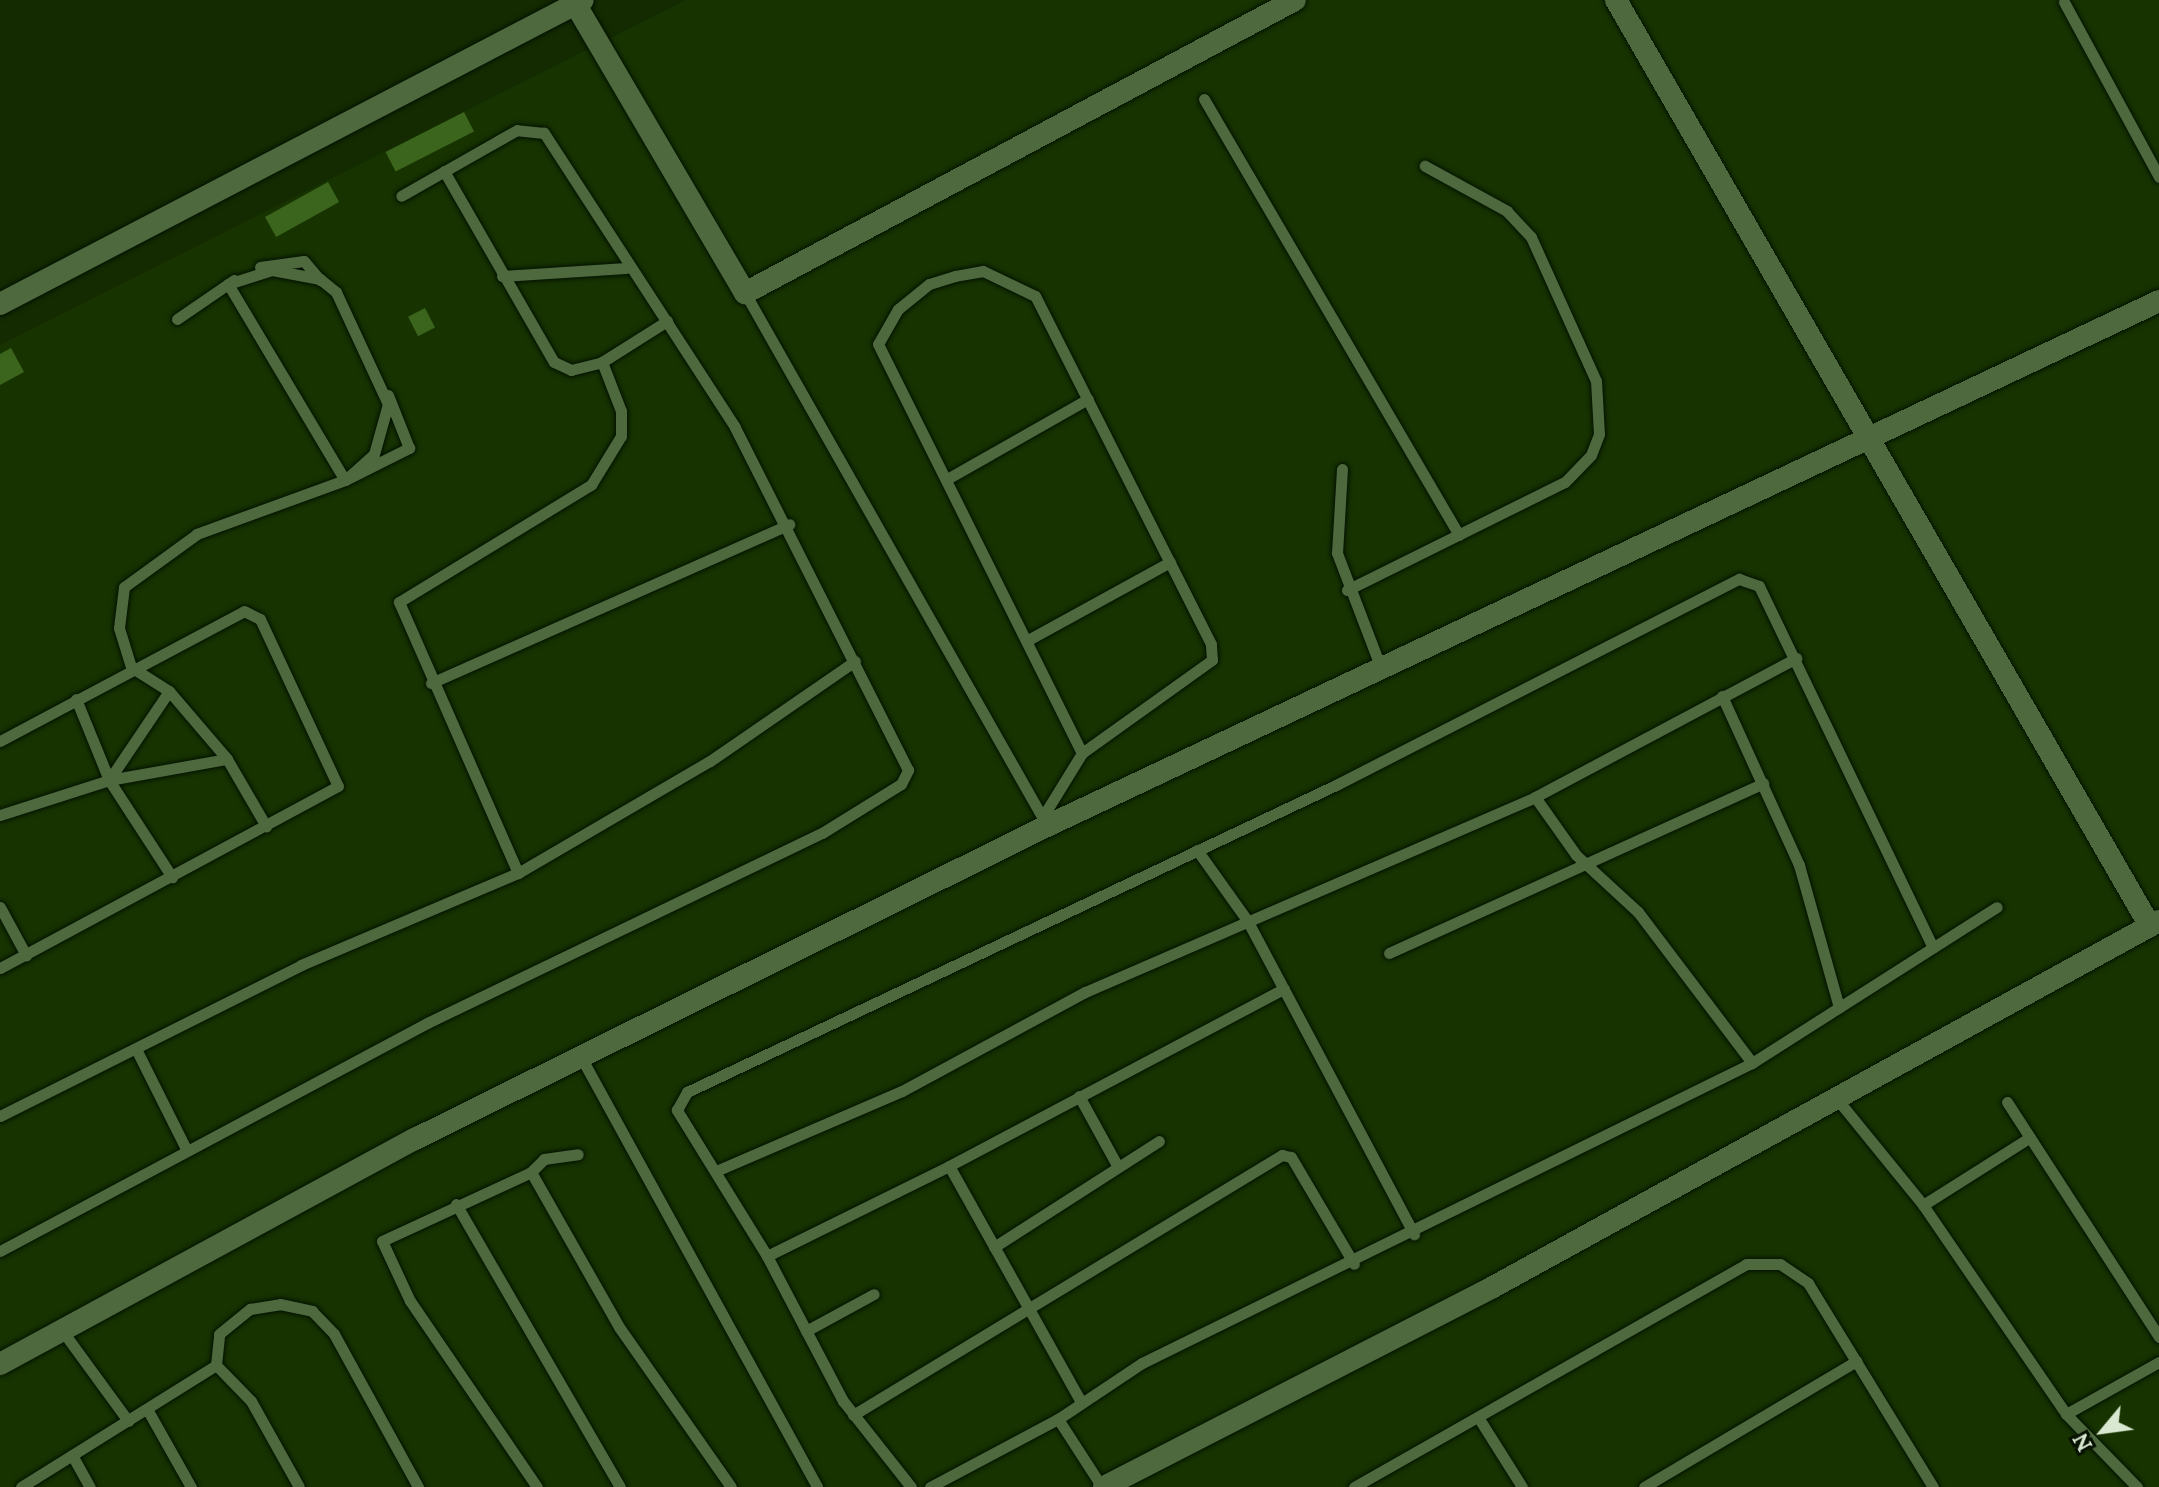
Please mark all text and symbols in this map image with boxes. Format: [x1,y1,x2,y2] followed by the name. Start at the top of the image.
[2063,1391,2143,1471] north arrow
[2066,1428,2098,1457] text: N

